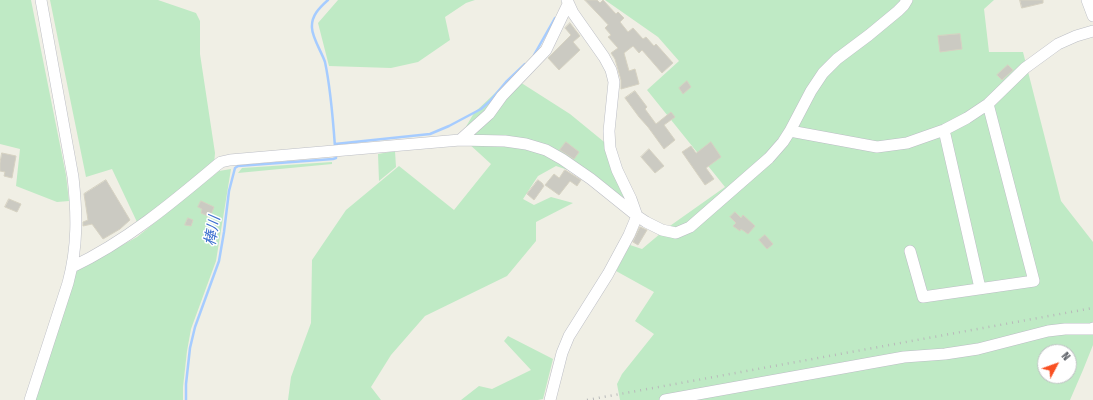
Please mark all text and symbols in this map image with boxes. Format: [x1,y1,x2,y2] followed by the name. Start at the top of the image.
[202,215,224,247] water label: 棒川
[1037,344,1077,384] north arrow
[1059,350,1073,363] text: N

